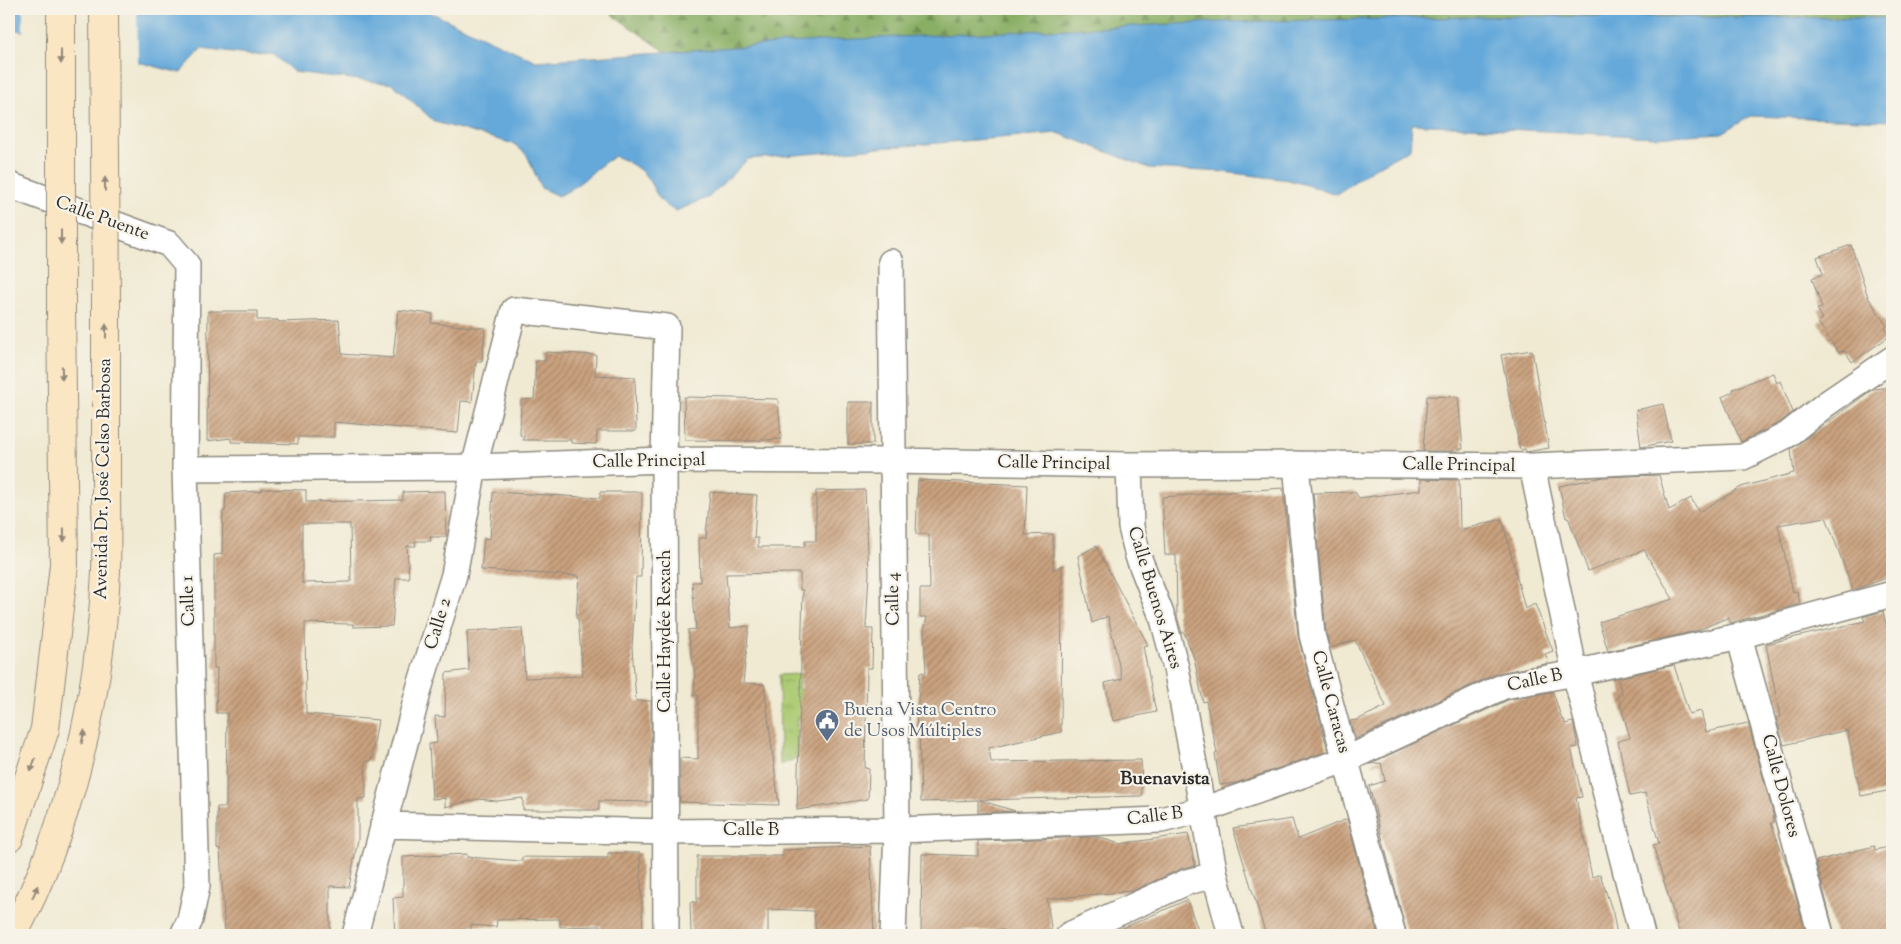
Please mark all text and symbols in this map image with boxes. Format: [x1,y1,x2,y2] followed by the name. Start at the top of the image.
[57,50,65,66] one-way arrow
[101,176,109,192] one-way arrow
[51,190,153,248] street label: Calle Puente
[57,230,65,246] one-way arrow
[102,323,110,339] one-way arrow
[89,358,119,600] street label: Avenida Dr. José Celso Barbosa
[58,365,66,381] one-way arrow
[592,448,706,476] street label: Calle Principal
[997,450,1111,478] street label: Calle Principal
[1402,452,1516,480] street label: Calle Principal
[1120,524,1188,672] street label: Calle Buenos Aires
[60,528,68,544] one-way arrow
[653,549,679,713] street label: Calle Haydée Rexach
[881,572,907,626] street label: Calle 4
[175,575,203,627] street label: Calle 1
[419,594,459,653] street label: Calle 2
[1304,648,1356,756] street label: Calle Caracas
[1505,662,1565,700] street label: Calle B
[844,698,997,745] place label: Buena Vista Centro de Usos Múltiples
[814,708,840,742] public building icon: Buena Vista Centro de Usos Múltiples
[79,729,87,744] one-way arrow
[1754,732,1806,840] street label: Calle Dolores
[29,758,37,773] one-way arrow
[1120,766,1210,793] district label: Buenavista
[1126,801,1184,833] street label: Calle B
[723,818,779,844] street label: Calle B
[31,884,39,899] one-way arrow

